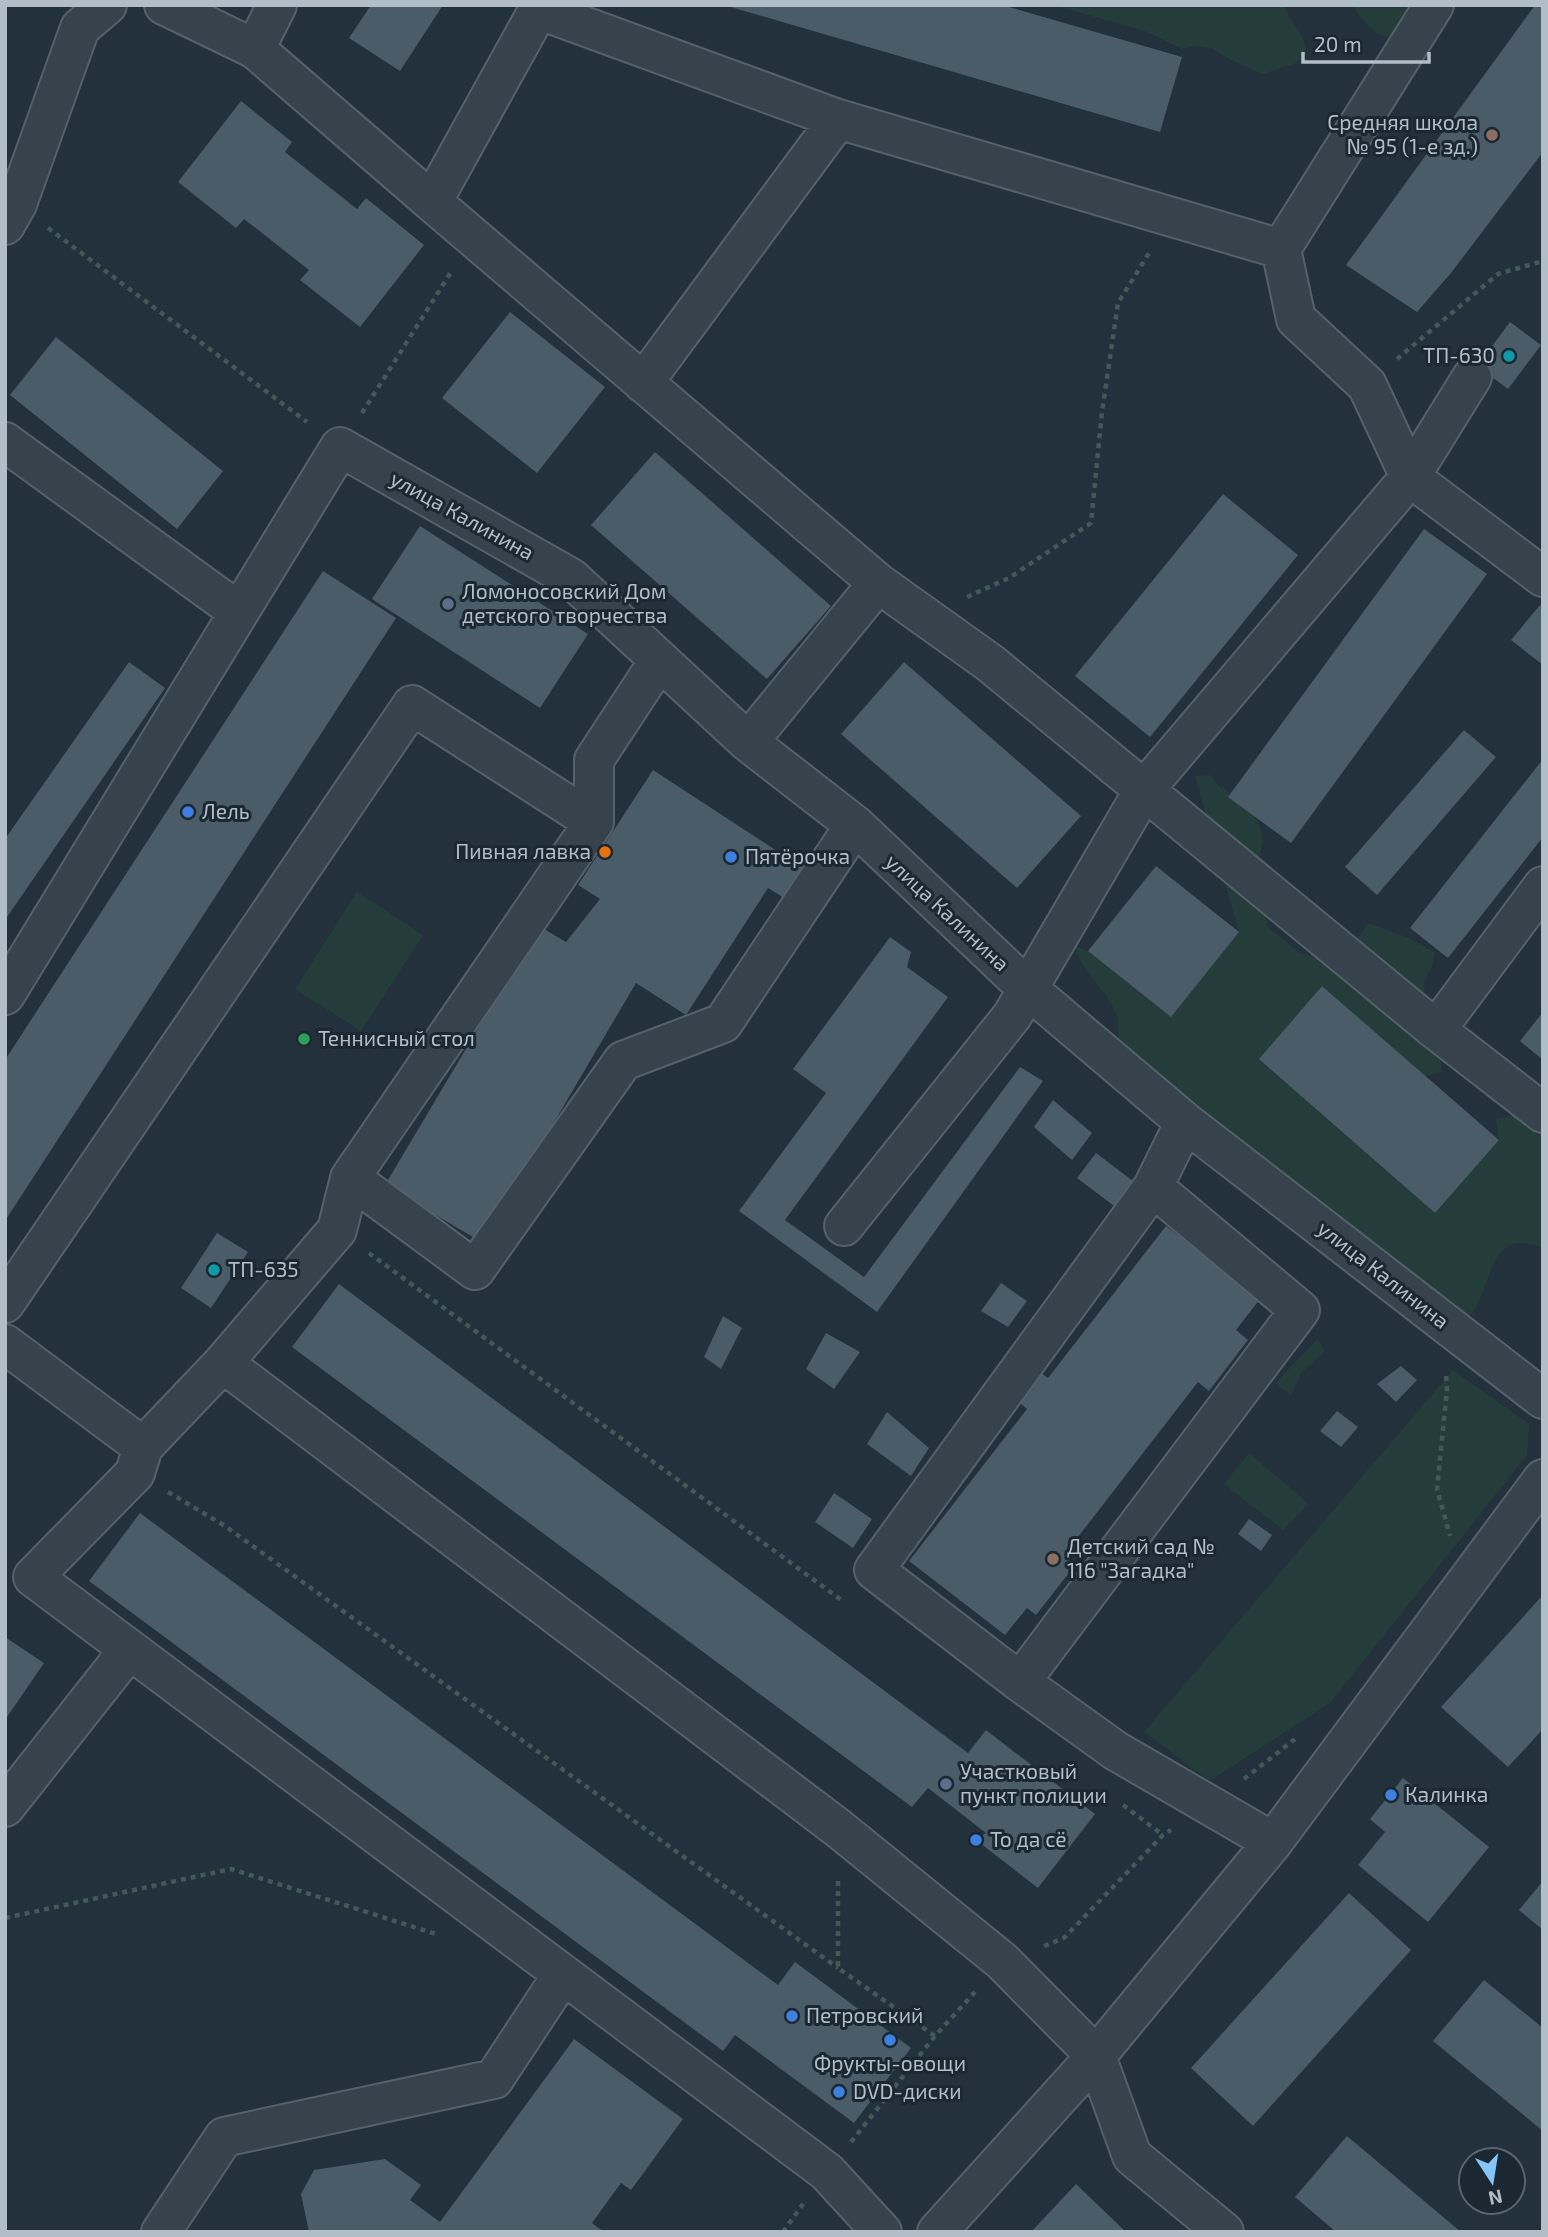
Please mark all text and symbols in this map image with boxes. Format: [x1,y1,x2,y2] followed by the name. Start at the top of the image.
[1303,21,1429,65] scale bar
[1314,31,1362,56] text: 20 m
[1327,109,1478,158] place label: Средняя школа № 95 (1-е зд.)
[1484,127,1500,143] marker: Средняя школа № 95 (1-е зд.)
[1423,342,1495,367] place label: ТП-630
[1501,348,1517,364] marker: ТП-630
[386,465,539,565] street label: улица Калинина
[462,578,667,627] place label: Ломоносовский Дом детского творчества
[440,596,456,612] marker: Ломоносовский Дом детского творчества
[202,798,250,823] place label: Лель
[180,804,196,820] marker: Лель
[455,838,591,863] place label: Пивная лавка
[745,843,850,868] place label: Пятёрочка
[597,844,613,860] marker: Пивная лавка
[880,848,1015,976] street label: улица Калинина
[723,849,739,865] marker: Пятёрочка
[318,1025,475,1050] place label: Теннисный стол
[296,1031,312,1047] marker: Теннисный стол
[1313,1215,1455,1334] street label: улица Калинина
[228,1256,299,1281] place label: ТП-635
[206,1262,222,1278] marker: ТП-635
[1067,1533,1215,1582] place label: Детский сад № 116 "Загадка"
[1045,1551,1061,1567] marker: Детский сад № 116 "Загадка"
[960,1758,1107,1808] place label: Участковый пункт полиции
[938,1776,954,1792] marker: Участковый пункт полиции
[1405,1781,1488,1806] place label: Калинка
[1383,1787,1399,1803] marker: Калинка
[990,1826,1067,1851] place label: То да сё
[968,1832,984,1848] marker: То да сё
[806,2002,923,2027] place label: Петровский
[784,2008,800,2024] marker: Петровский
[882,2032,898,2048] marker: Фрукты-овощи
[814,2050,966,2076] place label: Фрукты-овощи
[853,2078,962,2103] place label: DVD-диски
[831,2084,847,2100] marker: DVD-диски
[1457,2146,1527,2216] north arrow
[1487,2185,1505,2211] text: N

